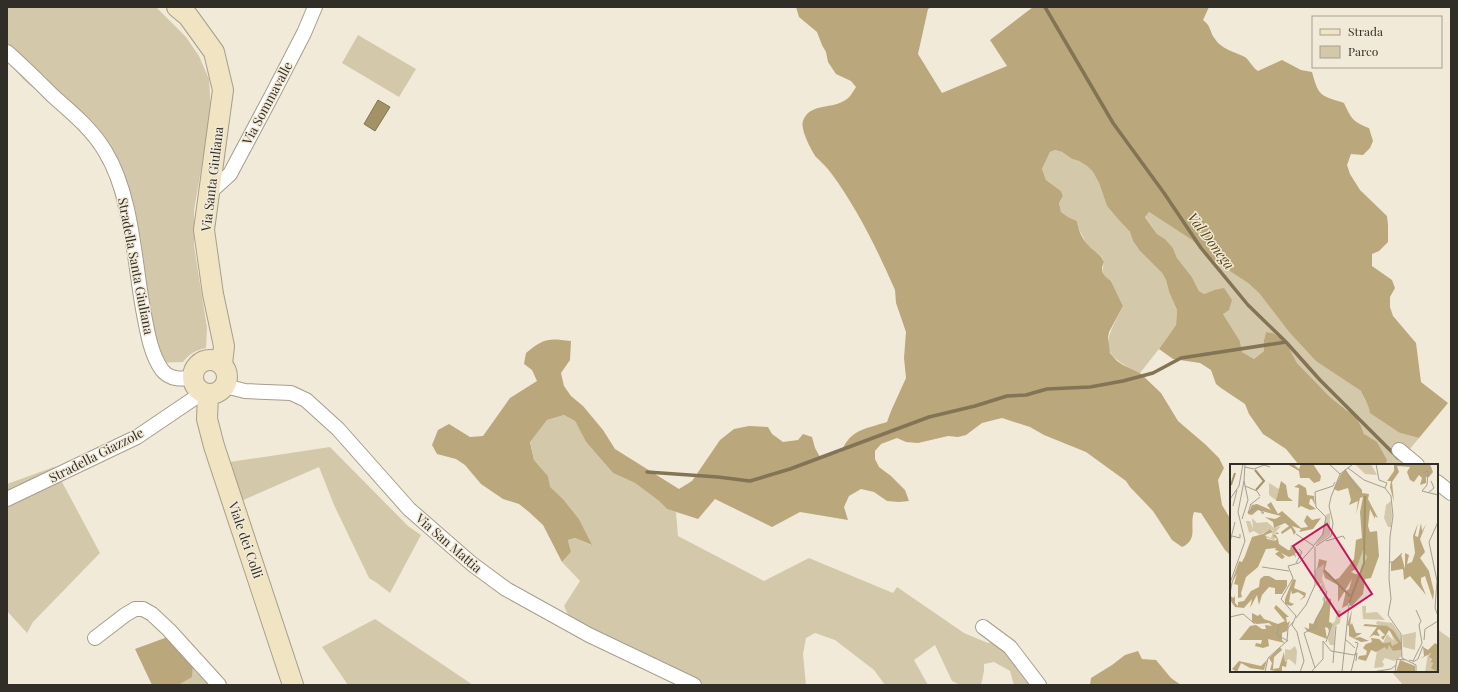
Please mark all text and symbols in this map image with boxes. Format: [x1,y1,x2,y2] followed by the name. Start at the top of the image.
[1312,16,1442,68] legend
[1348,23,1383,39] text: Strada
[1348,43,1379,59] text: Parco
[237,58,296,148] street label: Via Sommavalle
[197,125,226,233] street label: Via Santa Giuliana
[115,196,158,336] street label: Stradella Santa Giuliana
[1184,208,1239,273] water label: Val Donega
[46,423,146,486] street label: Stradella Giazzole
[1230,464,1438,672] inset map
[225,498,268,581] street label: Viale dei Colli
[412,509,486,576] street label: Via San Mattia

